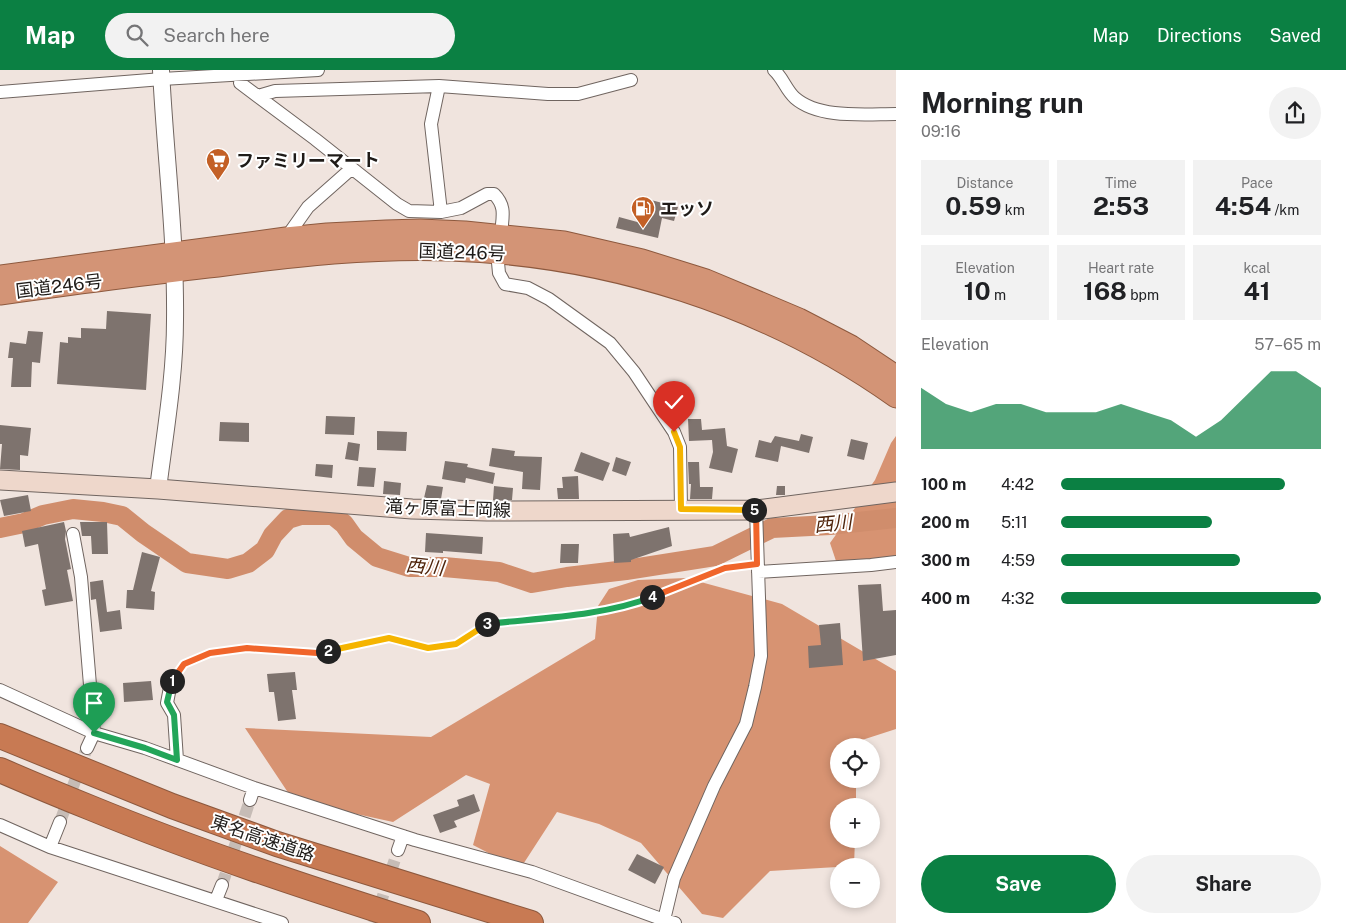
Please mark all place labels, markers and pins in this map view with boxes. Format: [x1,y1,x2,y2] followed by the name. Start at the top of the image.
[205,147,231,181] supermarket icon: ファミリーマート
[236,150,380,171] place label: ファミリーマート
[630,195,656,229] fuel station icon: エッソ
[660,198,714,219] place label: エッソ
[653,381,695,432] pin
[742,498,766,522] pin: 5
[640,584,664,610] pin: 4
[474,612,500,636] pin: 3
[316,638,340,664] pin: 2
[160,668,184,694] pin: 1
[73,682,115,733] pin

